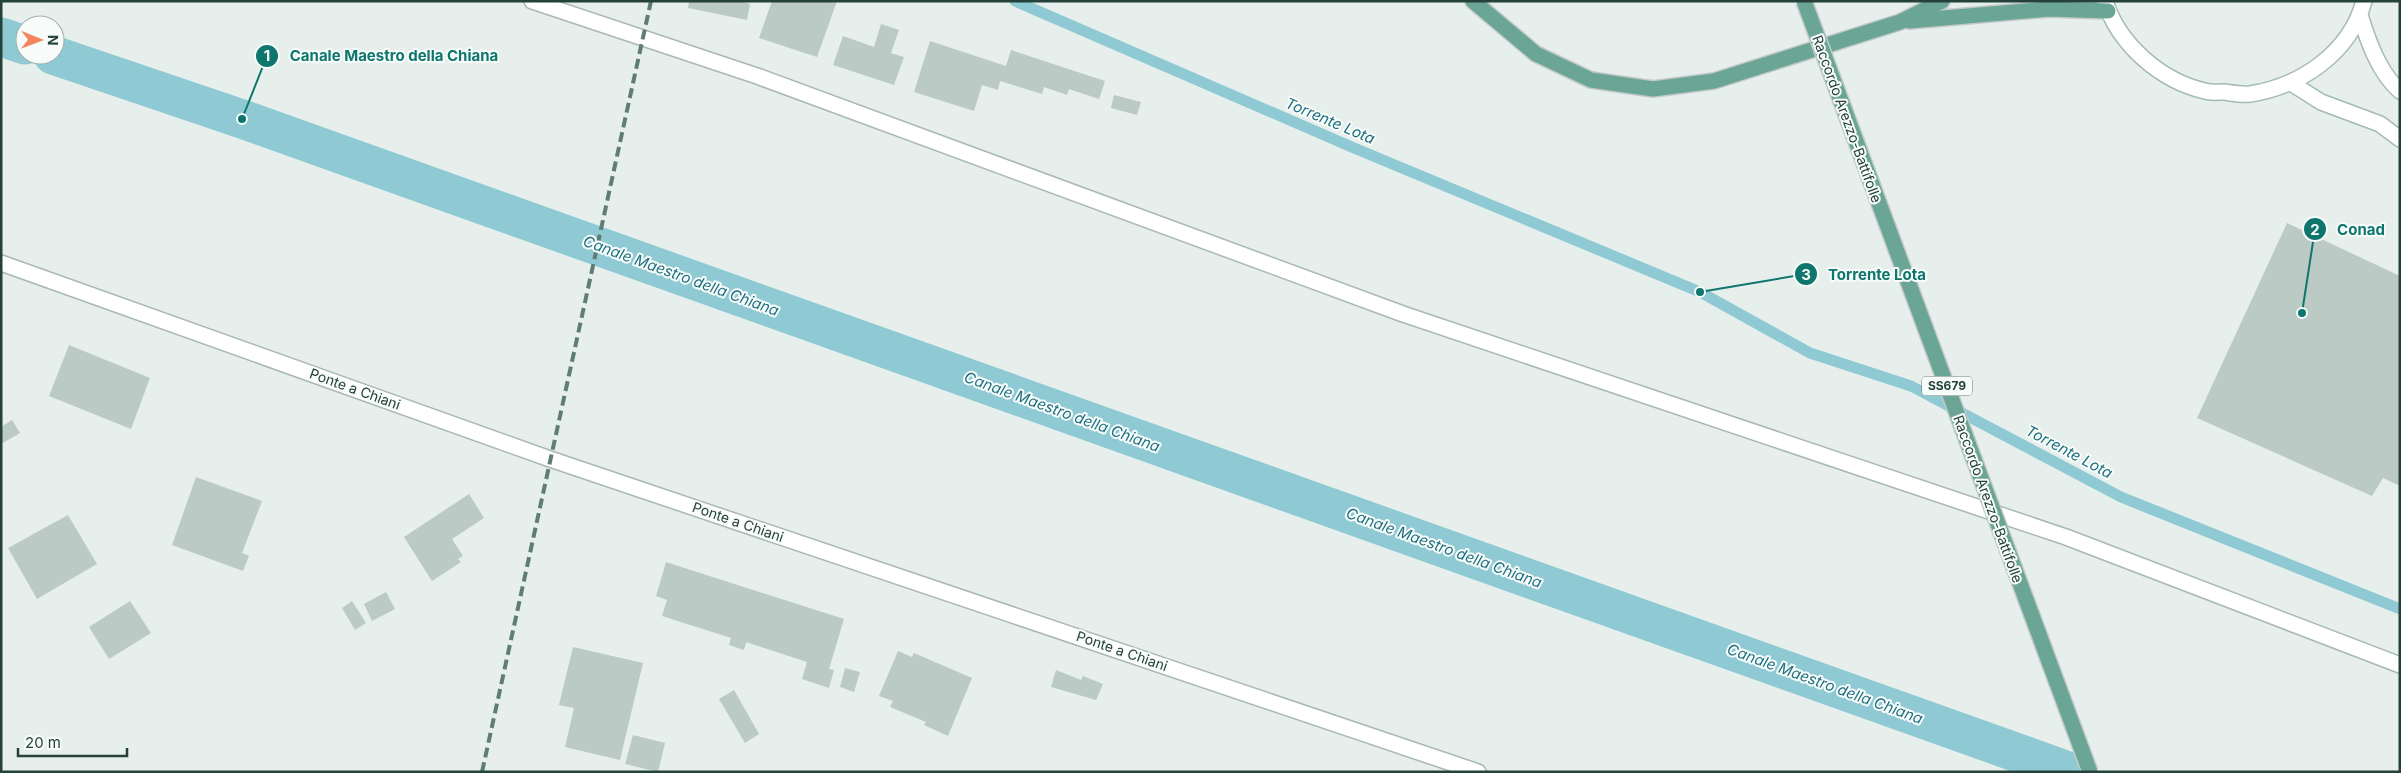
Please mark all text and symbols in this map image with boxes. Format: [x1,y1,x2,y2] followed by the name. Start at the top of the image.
[15,15,65,65] north arrow
[1809,33,1886,205] street label: Raccordo Arezzo-Battifolle
[45,35,62,46] text: N
[255,41,508,71] callout: Canale Maestro della Chiana
[264,46,270,65] text: 1
[290,46,498,65] text: Canale Maestro della Chiana
[1283,93,1378,148] water label: Torrente Lota
[2302,214,2395,244] callout: Conad
[2310,220,2320,239] text: 2
[2337,220,2385,239] text: Conad
[581,231,782,320] water label: Canale Maestro della Chiana
[1793,259,1936,289] callout: Torrente Lota
[1801,265,1811,284] text: 3
[1828,265,1926,284] text: Torrente Lota
[307,364,403,413] street label: Ponte a Chiani
[962,367,1163,456] water label: Canale Maestro della Chiana
[1922,376,1972,396] road number: SS679
[1950,413,2027,585] street label: Raccordo Arezzo-Battifolle
[2023,421,2116,482] water label: Torrente Lota
[690,498,786,545] street label: Ponte a Chiani
[1344,503,1545,592] water label: Canale Maestro della Chiana
[1074,627,1170,674] street label: Ponte a Chiani
[1725,639,1926,728] water label: Canale Maestro della Chiana
[18,726,126,758] scale bar
[25,733,61,752] text: 20 m

